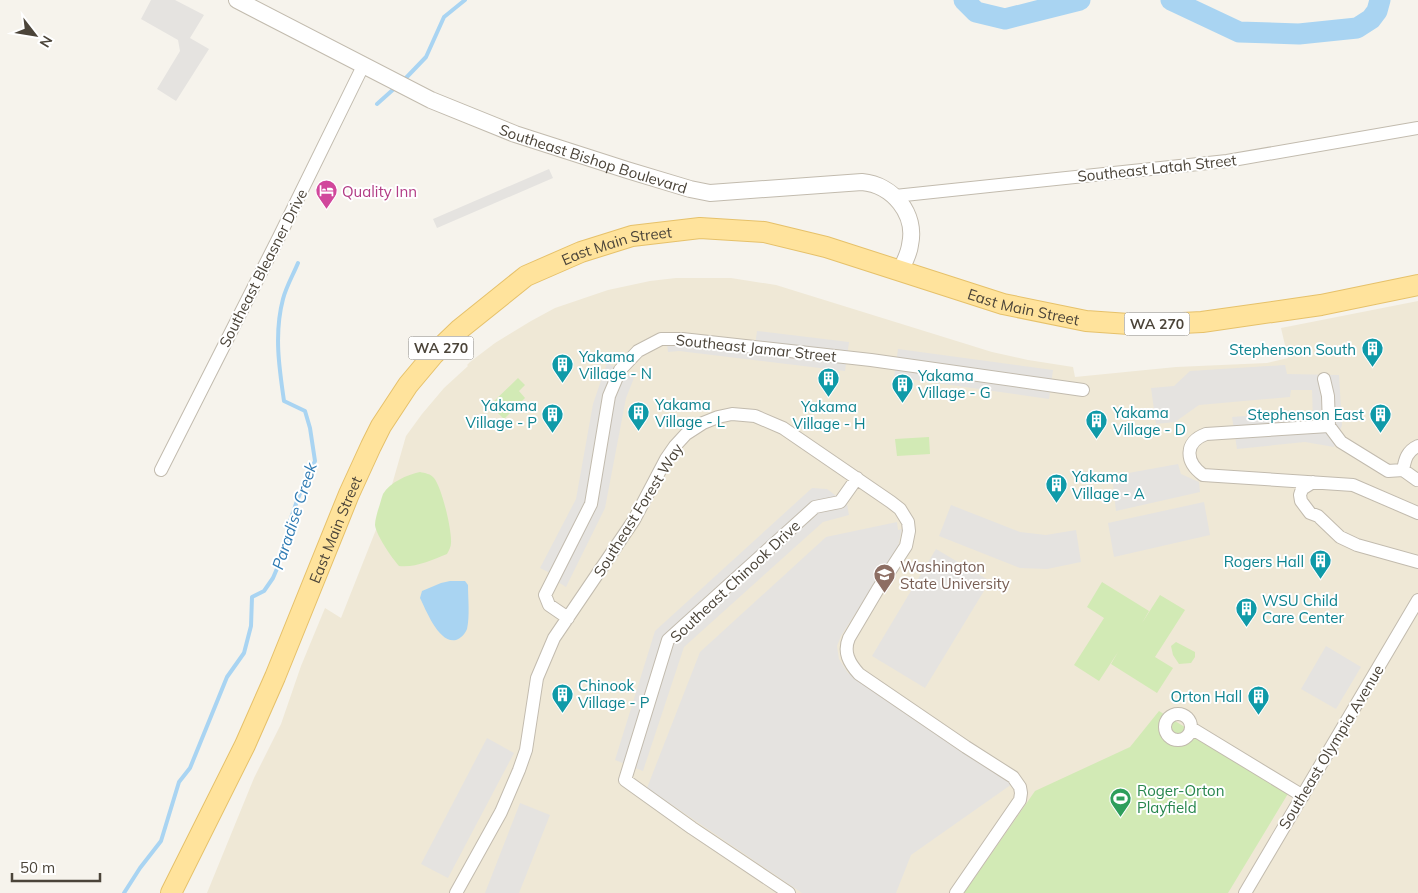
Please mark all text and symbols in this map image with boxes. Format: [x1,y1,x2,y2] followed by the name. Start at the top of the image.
[10,10,60,60] north arrow
[36,33,57,51] text: N
[497,119,690,197] street label: Southeast Bishop Boulevard
[1076,150,1238,186] street label: Southeast Latah Street
[314,179,338,210] hotel icon: Quality Inn
[342,182,417,201] place label: Quality Inn
[215,186,311,350] street label: Southeast Bleasner Drive
[558,222,673,269] street label: East Main Street
[965,284,1081,329] street label: East Main Street
[1124,312,1190,336] road number: WA 270
[675,330,837,366] street label: Southeast Jamar Street
[408,336,474,359] road number: WA 270
[1360,337,1384,368] building icon: Stephenson South
[1229,340,1356,359] place label: Stephenson South
[578,347,652,383] place label: Yakama Village - N
[551,353,575,384] building icon: Yakama Village - N
[817,366,841,397] building icon: Yakama Village - H
[917,366,991,402] place label: Yakama Village - G
[890,372,914,403] building icon: Yakama Village - G
[654,395,725,431] place label: Yakama Village - L
[466,396,537,432] place label: Yakama Village - P
[792,397,866,433] place label: Yakama Village - H
[627,401,651,432] building icon: Yakama Village - L
[541,402,565,433] building icon: Yakama Village - P
[1368,402,1392,433] building icon: Stephenson East
[1112,403,1186,439] place label: Yakama Village - D
[1248,405,1364,424] place label: Stephenson East
[1085,409,1109,440] building icon: Yakama Village - D
[589,440,687,580] street label: Southeast Forest Way
[267,459,321,572] water label: Paradise Creek
[1071,467,1145,503] place label: Yakama Village - A
[305,473,365,586] street label: East Main Street
[1044,473,1068,504] building icon: Yakama Village - A
[666,516,804,646] street label: Southeast Chinook Drive
[1308,549,1332,580] building icon: Rogers Hall
[1224,552,1304,571] place label: Rogers Hall
[900,557,1010,593] place label: Washington State University
[872,563,896,594] school or university icon: Washington State University
[1262,591,1344,627] place label: WSU Child Care Center
[1234,597,1258,628] building icon: WSU Child Care Center
[1274,661,1388,833] street label: Southeast Olympia Avenue
[578,676,650,712] place label: Chinook Village - P
[550,682,574,713] building icon: Chinook Village - P
[1246,684,1270,715] building icon: Orton Hall
[1171,687,1242,706] place label: Orton Hall
[1137,781,1224,817] place label: Roger-Orton Playfield
[1109,787,1133,818] sports icon: Roger-Orton Playfield
[12,850,100,882] scale bar
[20,858,55,877] text: 50 m

